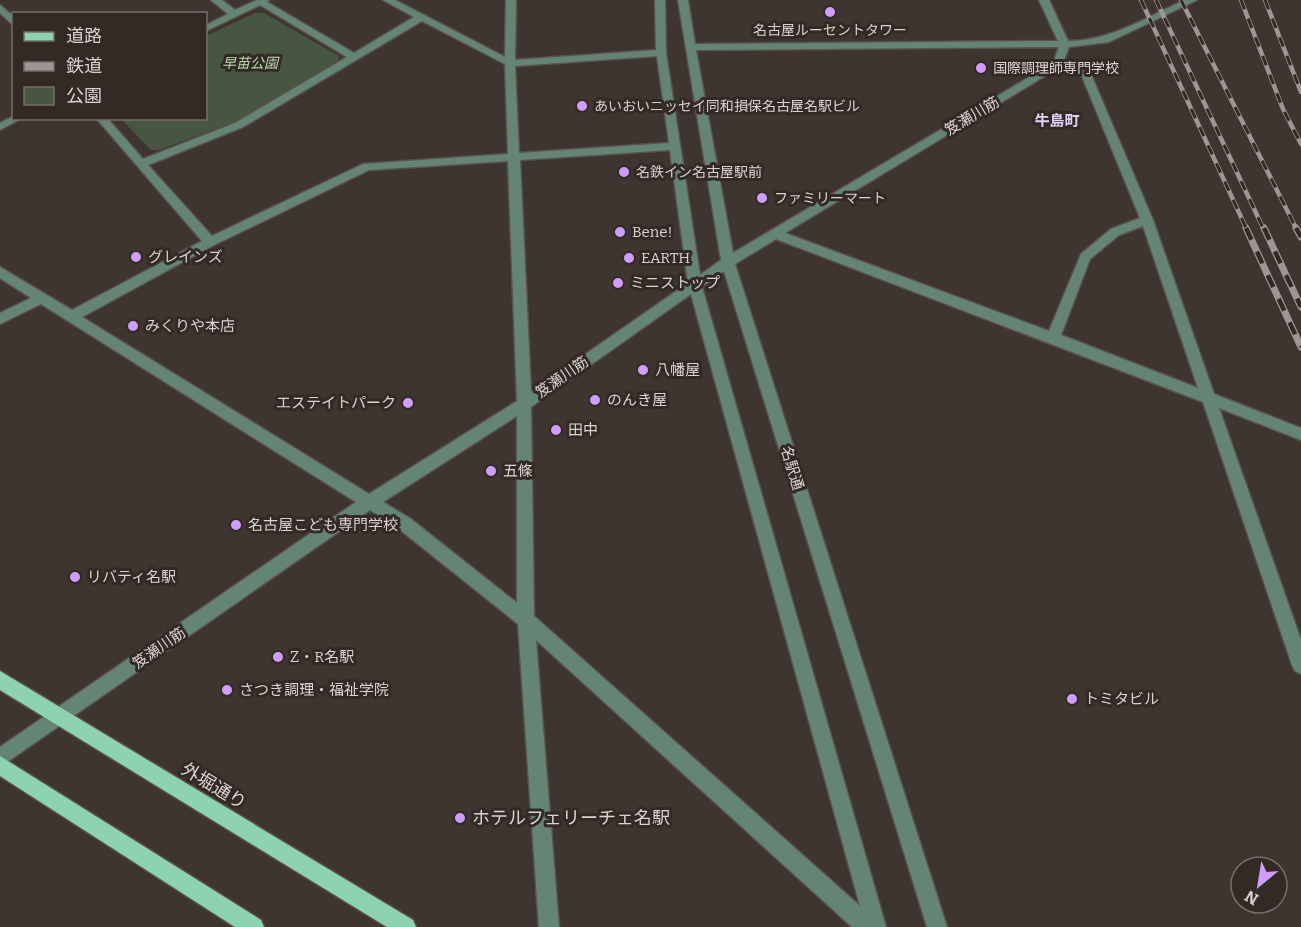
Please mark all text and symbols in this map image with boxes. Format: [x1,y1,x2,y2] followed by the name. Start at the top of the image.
[823,5,837,19] marker: 名古屋ルーセントタワー
[12,12,207,120] legend
[753,22,907,39] place label: 名古屋ルーセントタワー
[66,25,102,47] text: 道路
[66,55,102,77] text: 鉄道
[222,55,280,72] park label: 早苗公園
[993,60,1119,77] place label: 国際調理師専門学校
[974,61,988,75] marker: 国際調理師専門学校
[66,85,102,107] text: 公園
[942,93,1002,139] street label: 笈瀬川筋
[594,98,860,115] place label: あいおいニッセイ同和損保名古屋名駅ビル
[575,99,589,113] marker: あいおいニッセイ同和損保名古屋名駅ビル
[1034,112,1080,130] district label: 牛島町
[636,164,762,181] place label: 名鉄イン名古屋駅前
[617,165,631,179] marker: 名鉄イン名古屋駅前
[774,190,886,207] place label: ファミリーマート
[755,191,769,205] marker: ファミリーマート
[632,223,672,241] place label: Bene!
[613,225,627,239] marker: Bene!
[148,248,223,266] place label: グレインズ
[641,249,690,267] place label: EARTH
[129,250,143,264] marker: グレインズ
[622,251,636,265] marker: EARTH
[630,274,720,292] place label: ミニストップ
[611,276,625,290] marker: ミニストップ
[145,317,235,335] place label: みくりや本店
[126,319,140,333] marker: みくりや本店
[532,352,592,402] street label: 笈瀬川筋
[655,361,700,379] place label: 八幡屋
[636,363,650,377] marker: 八幡屋
[607,391,667,409] place label: のんき屋
[588,393,602,407] marker: のんき屋
[276,394,396,412] place label: エステイトパーク
[401,396,415,410] marker: エステイトパーク
[568,421,598,439] place label: 田中
[549,423,563,437] marker: 田中
[777,444,807,492] street label: 名駅通
[503,462,533,480] place label: 五條
[484,464,498,478] marker: 五條
[248,516,398,534] place label: 名古屋こども専門学校
[229,518,243,532] marker: 名古屋こども専門学校
[87,568,176,586] place label: リバティ名駅
[68,570,82,584] marker: リバティ名駅
[129,623,189,673] street label: 笈瀬川筋
[290,648,354,666] place label: Z・R名駅
[271,650,285,664] marker: Z・R名駅
[239,681,389,699] place label: さつき調理・福祉学院
[220,683,234,697] marker: さつき調理・福祉学院
[1084,690,1159,708] place label: トミタビル
[1065,692,1079,706] marker: トミタビル
[177,758,251,814] street label: 外堀通り
[472,807,670,829] place label: ホテルフェリーチェ名駅
[453,811,467,825] marker: ホテルフェリーチェ名駅
[1229,855,1289,915] north arrow
[1242,886,1262,909] text: N

